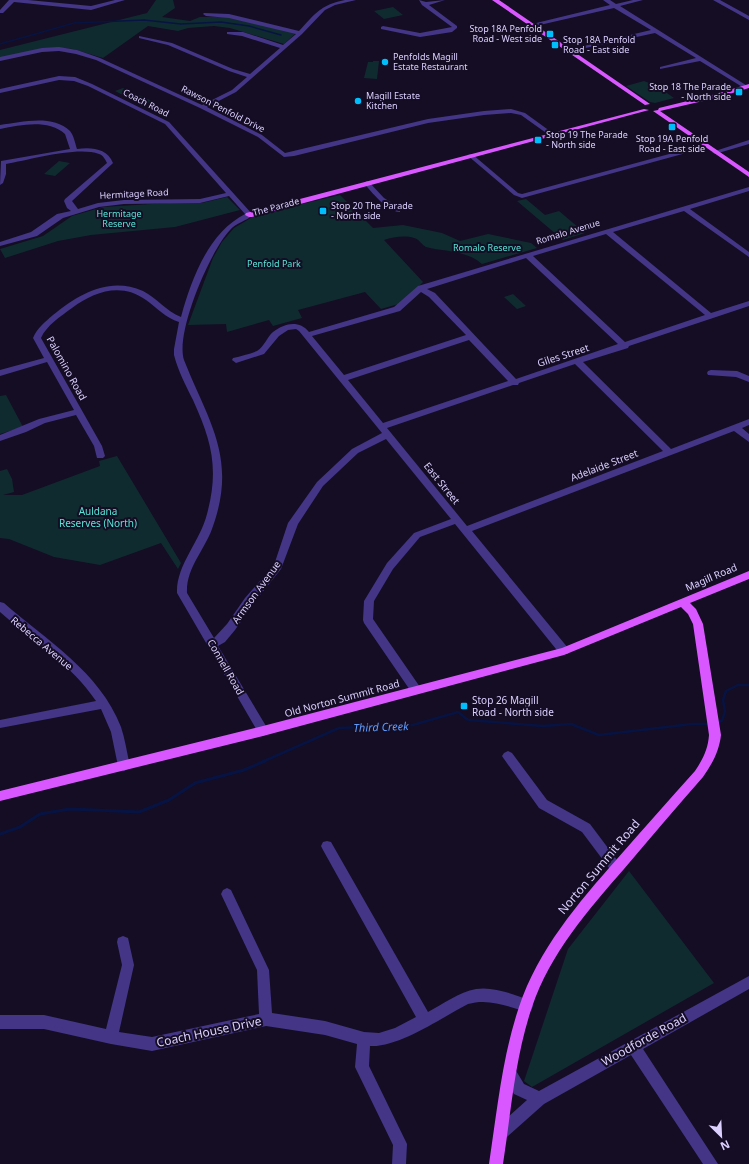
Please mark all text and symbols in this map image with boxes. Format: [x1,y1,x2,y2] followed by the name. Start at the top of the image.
[470,22,542,45] place label: Stop 18A Penfold Road - West side
[545,29,555,39] marker: Stop 18A Penfold Road - West side
[563,33,635,56] place label: Stop 18A Penfold Road - East side
[550,40,560,50] marker: Stop 18A Penfold Road - East side
[393,50,468,73] place label: Penfolds Magill Estate Restaurant
[380,57,390,67] marker: Penfolds Magill Estate Restaurant
[649,80,731,103] place label: Stop 18 The Parade - North side
[179,82,267,135] street label: Rawson Penfold Drive
[121,85,171,120] street label: Coach Road
[734,87,744,97] marker: Stop 18 The Parade - North side
[366,89,420,112] place label: Magill Estate Kitchen
[353,96,363,106] marker: Magill Estate Kitchen
[667,122,677,132] marker: Stop 19A Penfold Road - East side
[546,128,628,151] place label: Stop 19 The Parade - North side
[636,132,708,155] place label: Stop 19A Penfold Road - East side
[533,135,543,145] marker: Stop 19 The Parade - North side
[99,185,169,202] street label: Hermitage Road
[251,194,301,219] street label: The Parade
[331,199,413,222] place label: Stop 20 The Parade - North side
[318,206,328,216] marker: Stop 20 The Parade - North side
[96,207,142,230] park label: Hermitage Reserve
[534,216,601,247] street label: Romalo Avenue
[453,241,521,254] park label: Romalo Reserve
[247,257,301,270] park label: Penfold Park
[44,334,90,402] street label: Palomino Road
[535,340,591,370] street label: Giles Street
[568,446,640,484] street label: Adelaide Street
[421,459,463,507] street label: East Street
[59,504,137,530] park label: Auldana Reserves (North)
[228,557,284,626] street label: Armson Avenue
[683,560,739,594] street label: Magill Road
[8,613,76,673] street label: Rebecca Avenue
[204,637,248,697] street label: Connell Road
[283,676,401,720] street label: Old Norton Summit Road
[472,693,554,719] place label: Stop 26 Magill Road - North side
[459,701,469,711] marker: Stop 26 Magill Road - North side
[353,718,409,735] water label: Third Creek
[554,816,643,918] street label: Norton Summit Road
[598,1009,689,1070] street label: Woodforde Road
[155,1012,263,1051] street label: Coach House Drive
[701,1116,741,1156] north arrow
[718,1137,732,1154] text: N

